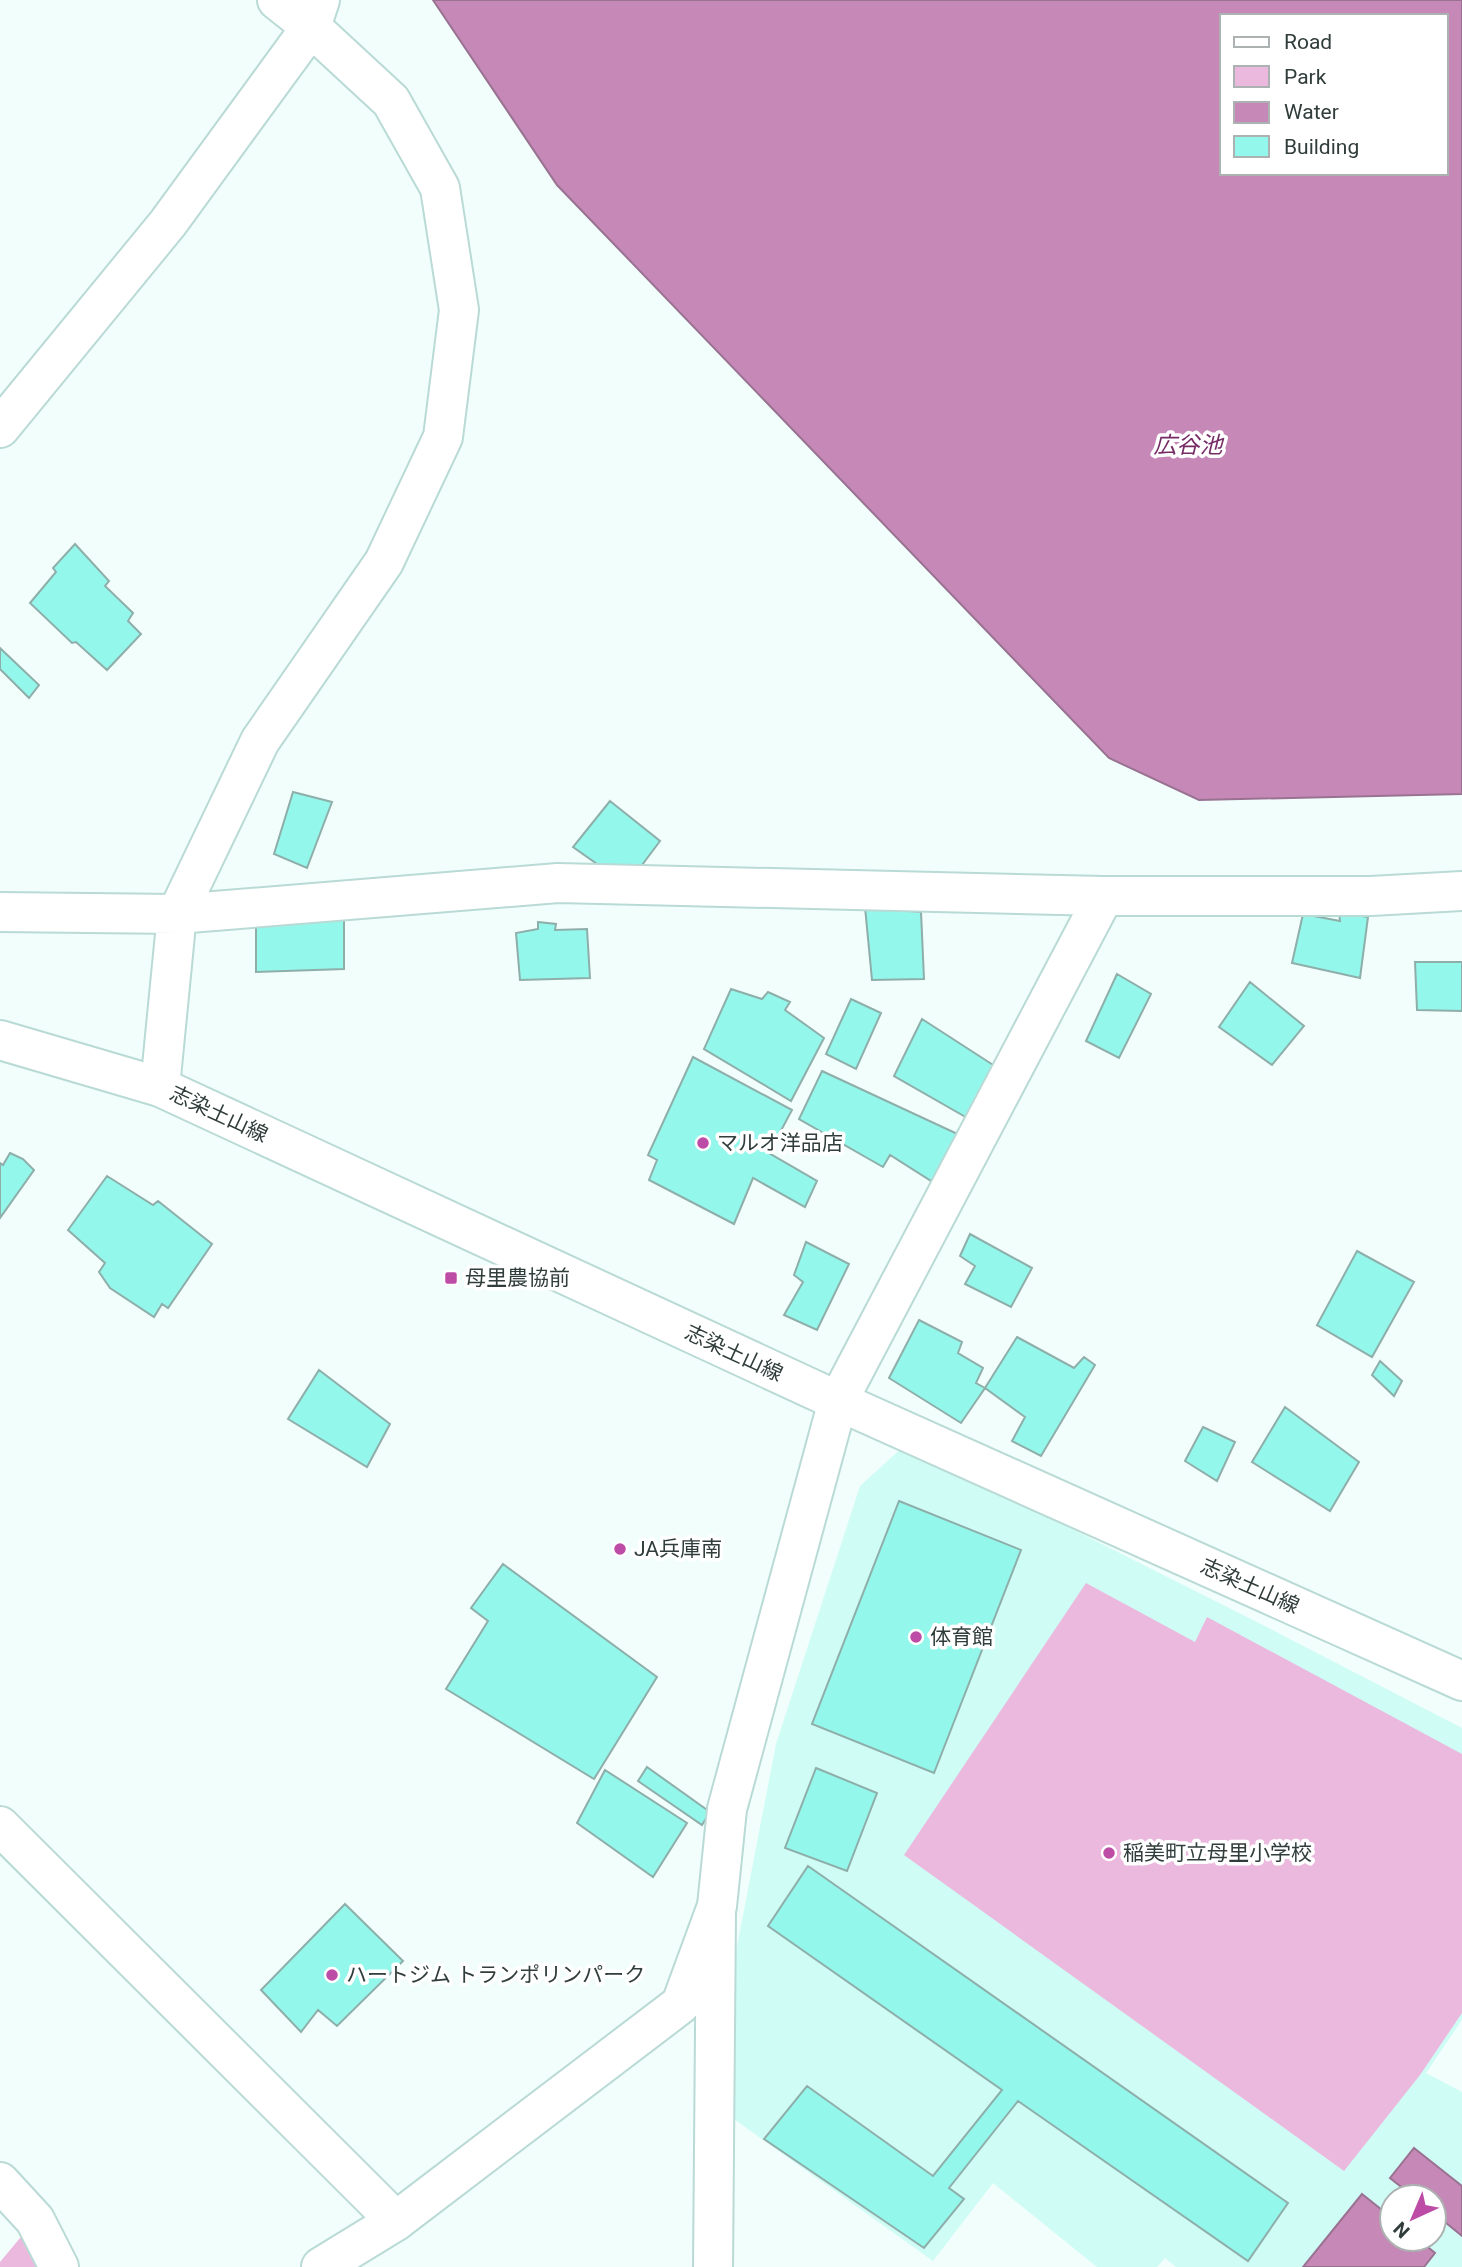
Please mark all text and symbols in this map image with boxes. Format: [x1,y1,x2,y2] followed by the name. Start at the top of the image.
[1220,14,1448,175] legend
[1284,30,1332,54] text: Road
[1284,65,1327,89] text: Park
[1284,100,1339,124] text: Water
[1284,135,1359,159] text: Building
[1154,432,1225,459] water label: 広谷池
[166,1081,272,1147] street label: 志染土山線
[717,1131,843,1155] place label: マルオ洋品店
[695,1135,711,1151] marker: マルオ洋品店
[465,1266,570,1290] place label: 母里農協前
[443,1270,459,1286] marker: 母里農協前
[681,1320,787,1386] street label: 志染土山線
[634,1537,722,1561] place label: JA兵庫南
[612,1541,628,1557] marker: JA兵庫南
[1197,1554,1303,1618] street label: 志染土山線
[930,1625,993,1649] place label: 体育館
[908,1629,924,1645] marker: 体育館
[1123,1841,1312,1865] place label: 稲美町立母里小学校
[1101,1845,1117,1861] marker: 稲美町立母里小学校
[346,1963,645,1987] place label: ハートジム トランポリンパーク
[324,1967,340,1983] marker: ハートジム トランポリンパーク
[1378,2183,1448,2253] north arrow
[1389,2217,1414,2243] text: N

